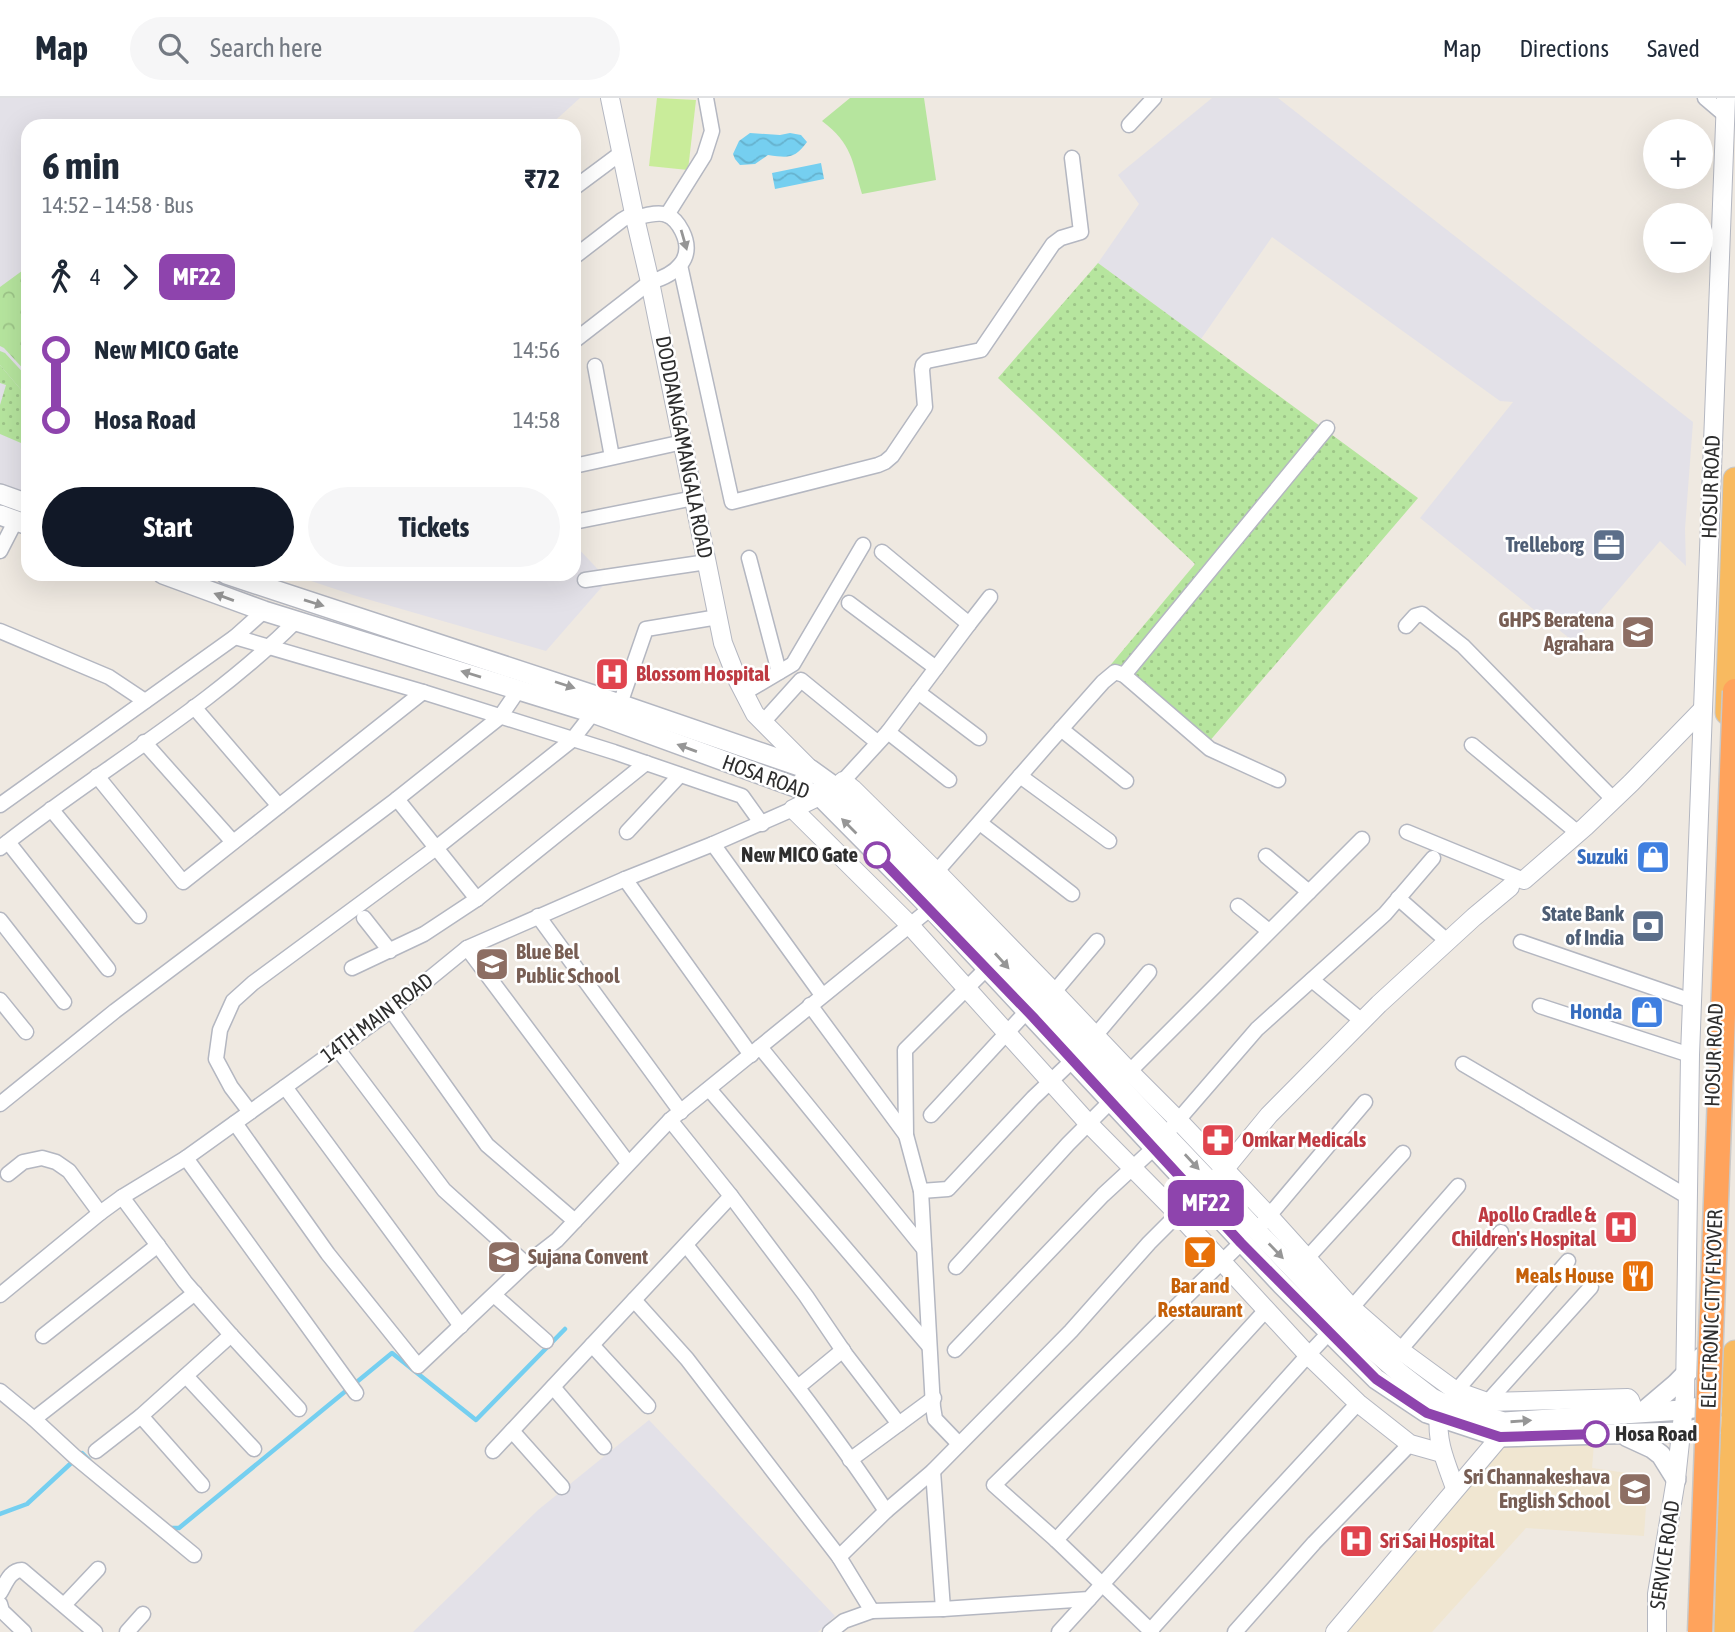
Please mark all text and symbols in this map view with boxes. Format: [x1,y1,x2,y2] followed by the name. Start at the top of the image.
[130,17,620,80] search box
[35,29,88,67] text: Map
[154,29,192,67] icon: search
[210,33,322,63] text: Search here
[1443,35,1481,62] text: Map
[1519,35,1609,62] text: Directions
[1647,35,1700,62] text: Saved
[1643,119,1713,273] map controls
[1643,119,1713,189] button: +
[42,144,120,187] text: 6 min
[524,164,560,194] text: ₹72
[42,192,194,218] text: 14:52 – 14:58 · Bus
[1643,203,1713,273] button: −
[679,230,689,251] one-way arrow
[42,258,80,296] icon: walk
[111,258,149,296] icon: forward
[173,263,221,290] text: MF22
[90,264,101,290] text: 4
[652,334,718,560] street label: DODDANAGAMANGALA ROAD
[94,335,239,365] text: New MICO Gate
[513,337,560,363] text: 14:56
[94,405,196,435] text: Hosa Road
[513,407,560,433] text: 14:58
[1696,435,1724,539] street label: HOSUR ROAD
[42,487,294,567] button: Start
[308,487,560,567] button: Tickets
[1590,526,1628,564] office icon: Trelleborg
[1505,532,1585,556] place label: Trelleborg
[214,591,235,602] one-way arrow
[303,598,324,609] one-way arrow
[1498,607,1614,655] place label: GHPS Beratena Agrahara
[1619,613,1657,651] school or university icon: GHPS Beratena Agrahara
[593,655,631,693] hospital icon: Blossom Hospital
[636,661,770,685] place label: Blossom Hospital
[461,669,482,679] one-way arrow
[555,681,576,691] one-way arrow
[676,742,697,753] one-way arrow
[719,749,813,803] street label: HOSA ROAD
[841,818,858,835] one-way arrow
[1634,838,1672,876] shop icon: Suzuki
[741,842,858,866] place label: New MICO Gate
[864,842,890,868] marker: New MICO Gate
[1577,844,1628,868] place label: Suzuki
[1542,901,1625,949] place label: State Bank of India
[1629,907,1667,945] bank icon: State Bank of India
[516,939,620,987] place label: Blue Bel Public School
[473,945,511,983] school or university icon: Blue Bel Public School
[994,952,1010,970] one-way arrow
[316,967,437,1067] street label: 14TH MAIN ROAD
[1628,993,1666,1031] shop icon: Honda
[1570,999,1622,1023] place label: Honda
[1699,1003,1727,1107] street label: HOSUR ROAD
[1199,1121,1237,1159] pharmacy icon: Omkar Medicals
[1242,1127,1367,1151] place label: Omkar Medicals
[1183,1153,1199,1170] one-way arrow
[1157,1180,1255,1226] line badge: MF22
[1182,1189,1230,1216] text: MF22
[1451,1202,1597,1250] place label: Apollo Cradle & Children's Hospital
[1602,1208,1640,1246] hospital icon: Apollo Cradle & Children's Hospital
[1696,1209,1726,1409] street label: ELECTRONIC CITY FLYOVER
[1181,1233,1219,1271] bar icon: Bar and Restaurant
[485,1238,523,1276] school or university icon: Sujana Convent
[1268,1243,1285,1260] one-way arrow
[528,1244,648,1268] place label: Sujana Convent
[1619,1257,1657,1295] restaurant icon: Meals House
[1516,1263,1614,1287] place label: Meals House
[1157,1273,1243,1321] place label: Bar and Restaurant
[1510,1415,1532,1426] one-way arrow
[1583,1421,1609,1447] marker: Hosa Road
[1615,1421,1697,1445] place label: Hosa Road
[1464,1464,1610,1512] place label: Sri Channakeshava English School
[1616,1470,1654,1508] school or university icon: Sri Channakeshava English School
[1645,1499,1684,1611] street label: SERVICE ROAD
[1337,1522,1375,1560] hospital icon: Sri Sai Hospital
[1380,1528,1495,1552] place label: Sri Sai Hospital

